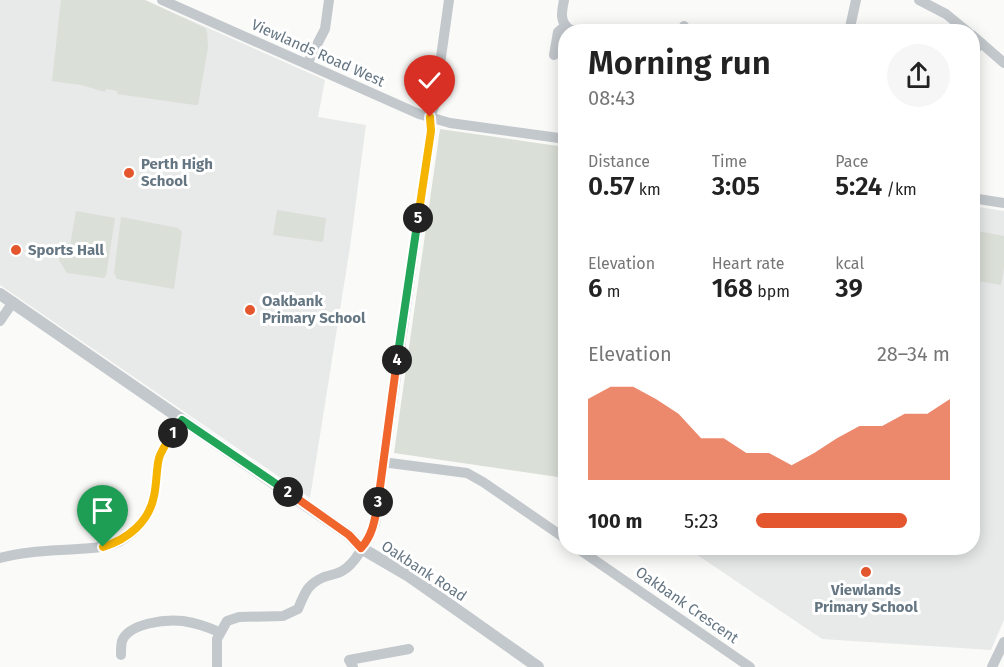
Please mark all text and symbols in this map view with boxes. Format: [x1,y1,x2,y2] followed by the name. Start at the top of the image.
[249,15,388,91] street label: Viewlands Road West
[588,43,771,83] text: Morning run
[887,44,950,107] button: share
[404,55,455,117] pin
[413,64,446,97] icon: check
[588,86,635,110] text: 08:43
[588,152,650,171] text: Distance
[712,152,747,171] text: Time
[835,152,869,171] text: Pace
[141,155,213,190] place label: Perth High School
[122,166,136,180] marker: Perth High School
[588,171,635,202] text: 0.57
[712,171,760,202] text: 3:05
[835,171,882,202] text: 5:24
[635,180,661,199] text: km
[882,180,917,199] text: /km
[403,203,433,233] pin: 5
[414,208,422,227] text: 5
[28,241,104,259] place label: Sports Hall
[9,243,23,257] marker: Sports Hall
[588,254,655,273] text: Elevation
[712,254,785,273] text: Heart rate
[835,254,864,273] text: kcal
[588,273,602,304] text: 6
[712,273,753,304] text: 168
[835,273,863,304] text: 39
[602,282,620,301] text: m
[753,282,790,301] text: bpm
[262,292,366,327] place label: Oakbank Primary School
[243,303,257,317] marker: Oakbank Primary School
[588,342,672,366] text: Elevation
[877,342,950,366] text: 28–34 m
[382,345,412,375] pin: 4
[392,350,402,369] text: 4
[158,418,188,448] pin: 1
[169,423,177,442] text: 1
[273,477,303,507] pin: 2
[284,482,292,501] text: 2
[77,485,128,547] pin
[363,487,393,517] pin: 3
[374,492,382,511] text: 3
[86,494,119,527] icon: arrive
[588,509,642,533] text: 100 m
[684,509,719,533] text: 5:23
[378,537,470,605] street label: Oakbank Road
[632,563,742,648] street label: Oakbank Crescent
[859,565,873,579] marker: Viewlands Primary School
[814,581,918,616] place label: Viewlands Primary School

